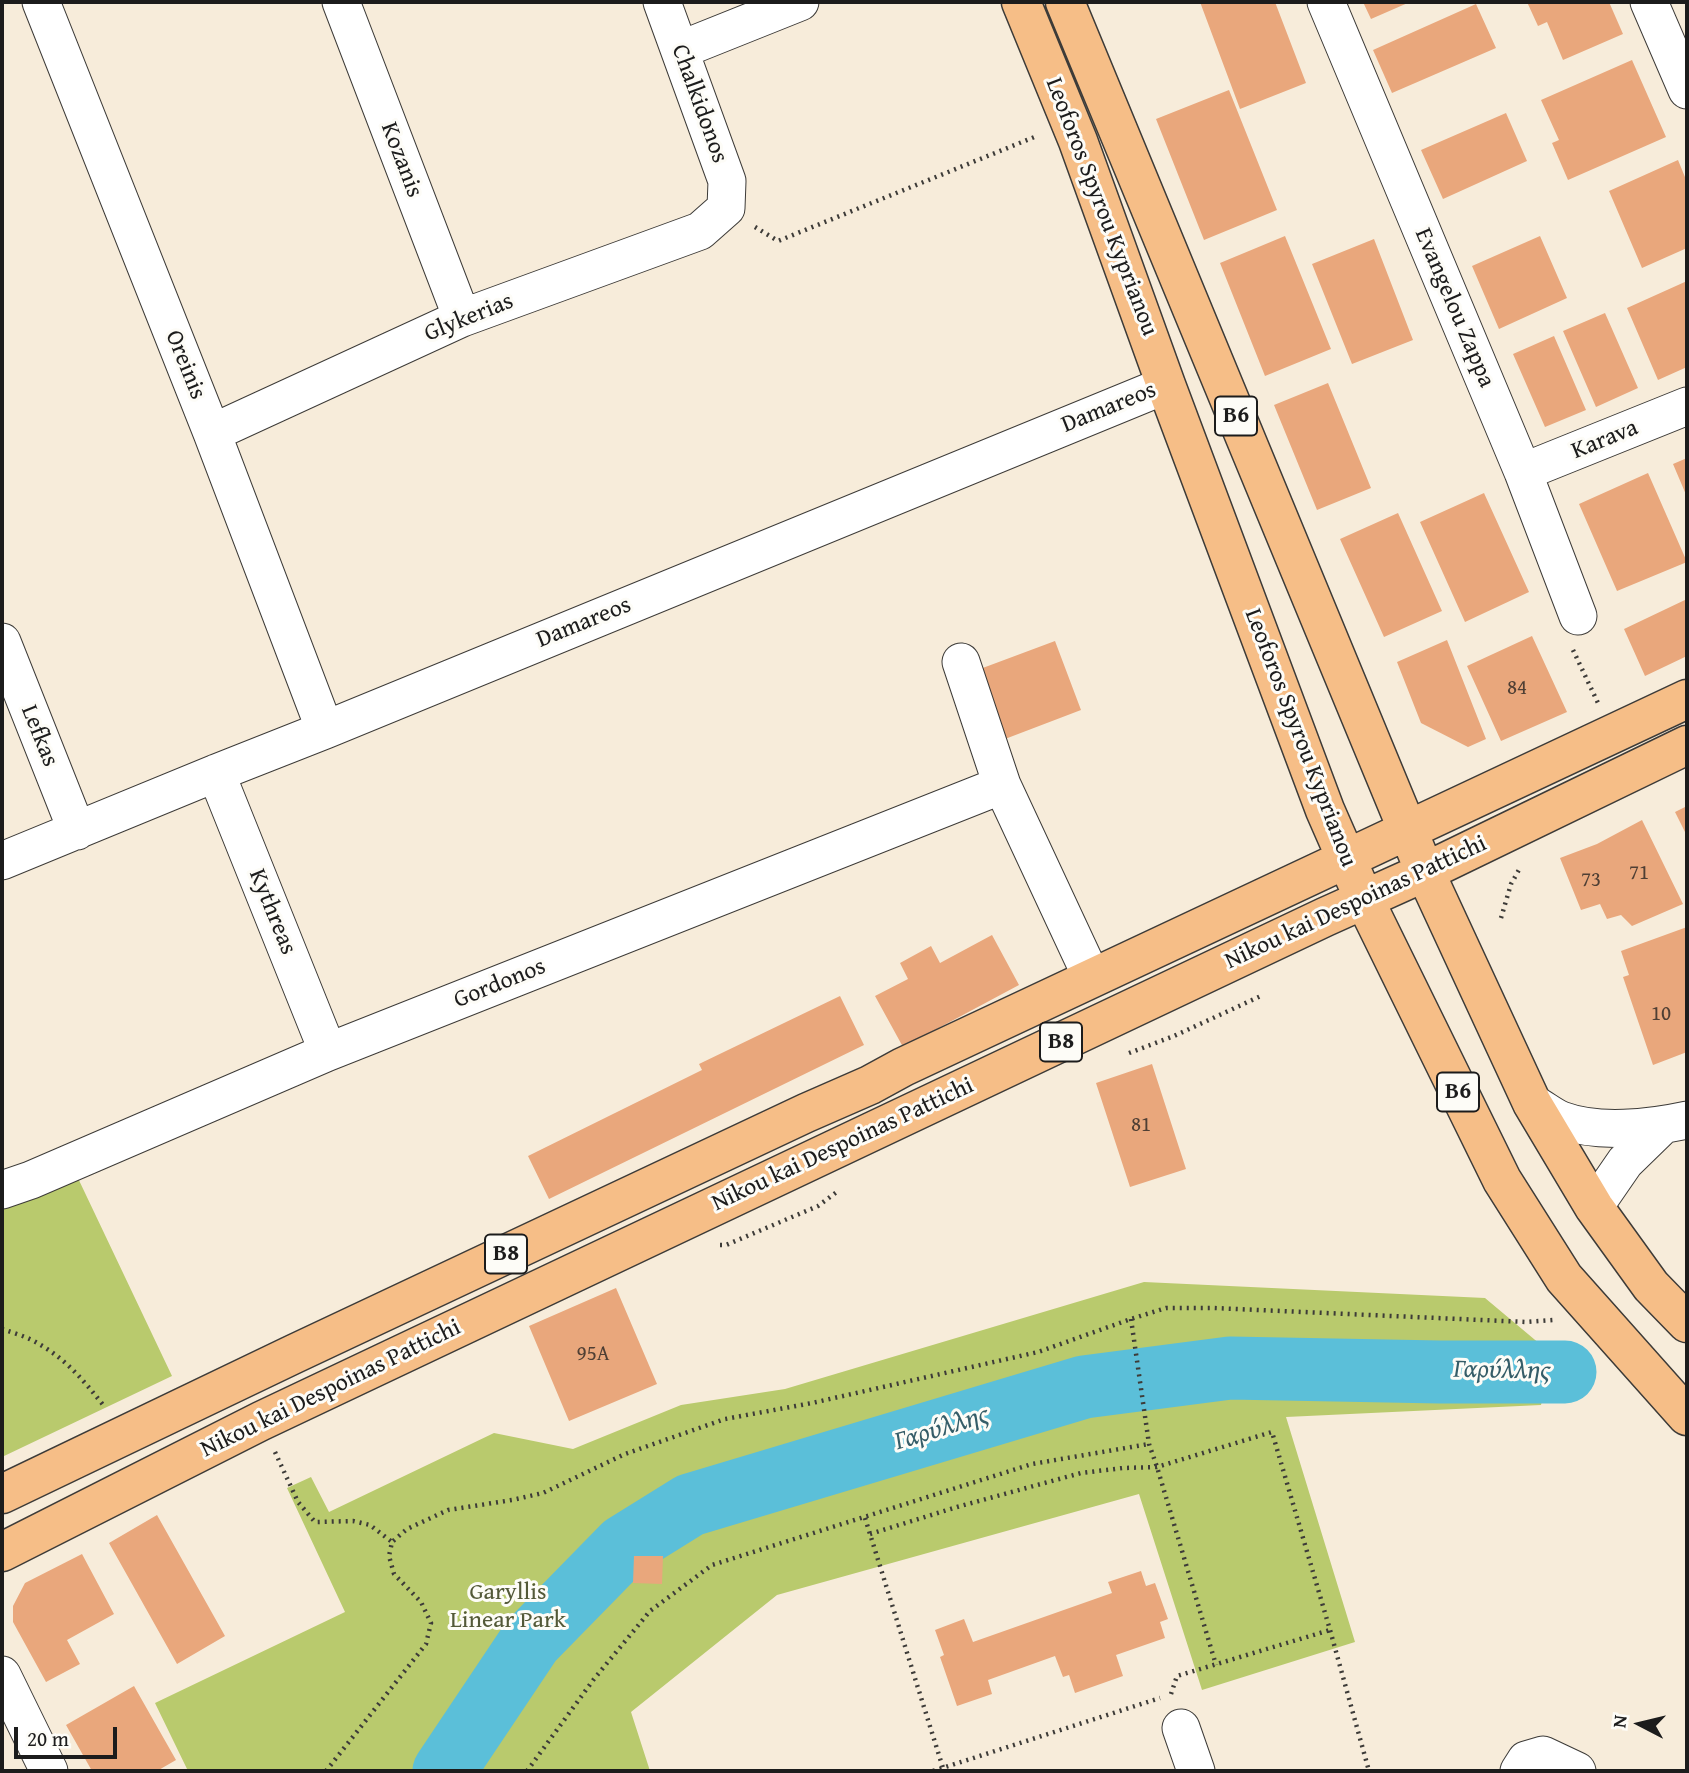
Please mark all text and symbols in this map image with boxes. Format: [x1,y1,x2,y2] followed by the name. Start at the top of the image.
[664,41,734,167] street label: Chalkidonos
[1038,74,1164,340] street label: Leoforos Spyrou Kyprianou
[374,118,428,202] street label: Kozanis
[1407,224,1501,392] street label: Evangelou Zappa
[420,287,518,349] street label: Glykerias
[158,326,212,404] street label: Oreinis
[1058,376,1160,440] street label: Damareos
[1215,396,1257,436] road number: B6
[1568,414,1642,466] street label: Karava
[533,591,635,655] street label: Damareos
[1237,605,1363,871] street label: Leoforos Spyrou Kyprianou
[1507,676,1527,702] house number: 84
[14,701,64,771] street label: Lefkas
[1221,830,1491,976] street label: Nikou kai Despoinas Pattichi
[1629,861,1649,887] house number: 71
[242,865,302,959] street label: Kythreas
[1581,868,1601,894] house number: 73
[450,953,550,1015] street label: Gordonos
[1651,1002,1671,1028] house number: 10
[1040,1023,1082,1062] road number: B8
[708,1072,978,1218] street label: Nikou kai Despoinas Pattichi
[1437,1072,1479,1112] road number: B6
[1131,1113,1151,1139] house number: 81
[485,1234,527,1274] road number: B8
[196,1313,466,1465] street label: Nikou kai Despoinas Pattichi
[577,1342,609,1368] house number: 95A
[1453,1355,1551,1387] water label: Γαρύλλης
[891,1400,993,1458] water label: Γαρύλλης
[450,1579,566,1635] park label: Garyllis Linear Park
[1605,1689,1675,1759] north arrow
[1604,1713,1634,1729] text: N
[18,1714,121,1758] scale bar
[27,1723,69,1754] text: 20 m

